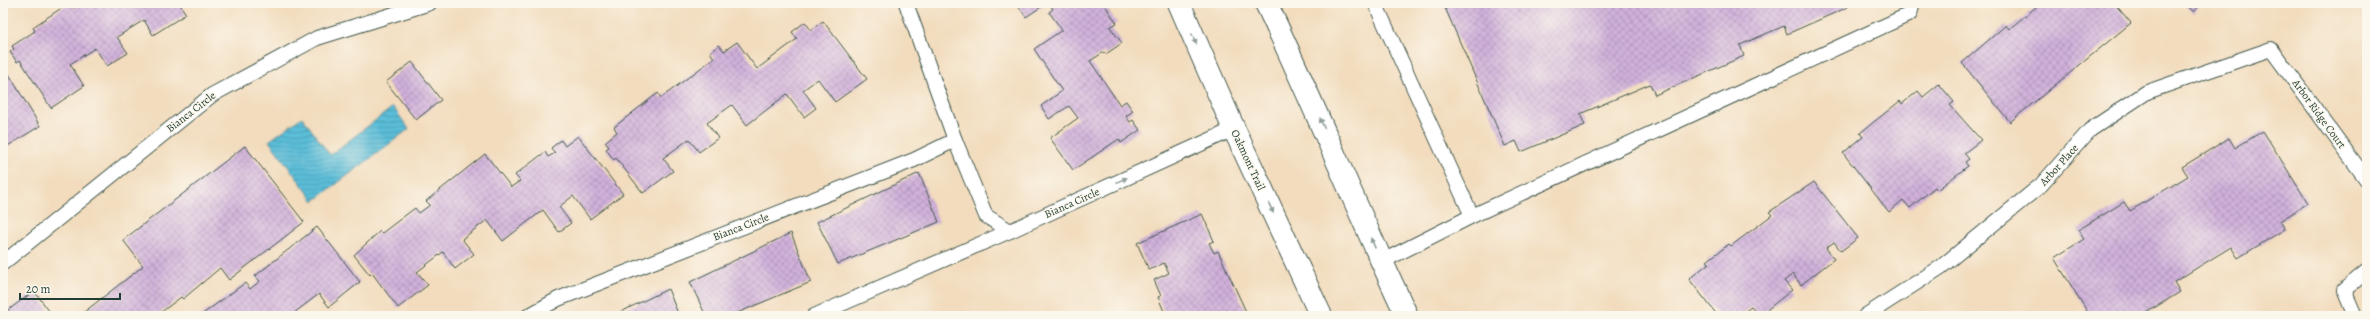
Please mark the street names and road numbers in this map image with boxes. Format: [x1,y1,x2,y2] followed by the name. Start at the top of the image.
[2288,76,2349,152] street label: Arbor Ridge Court
[163,88,219,136] street label: Bianca Circle
[1227,127,1269,193] street label: Oakmont Trail
[2036,141,2082,190] street label: Arbor Place
[1042,184,1102,222] street label: Bianca Circle
[711,209,771,245] street label: Bianca Circle

